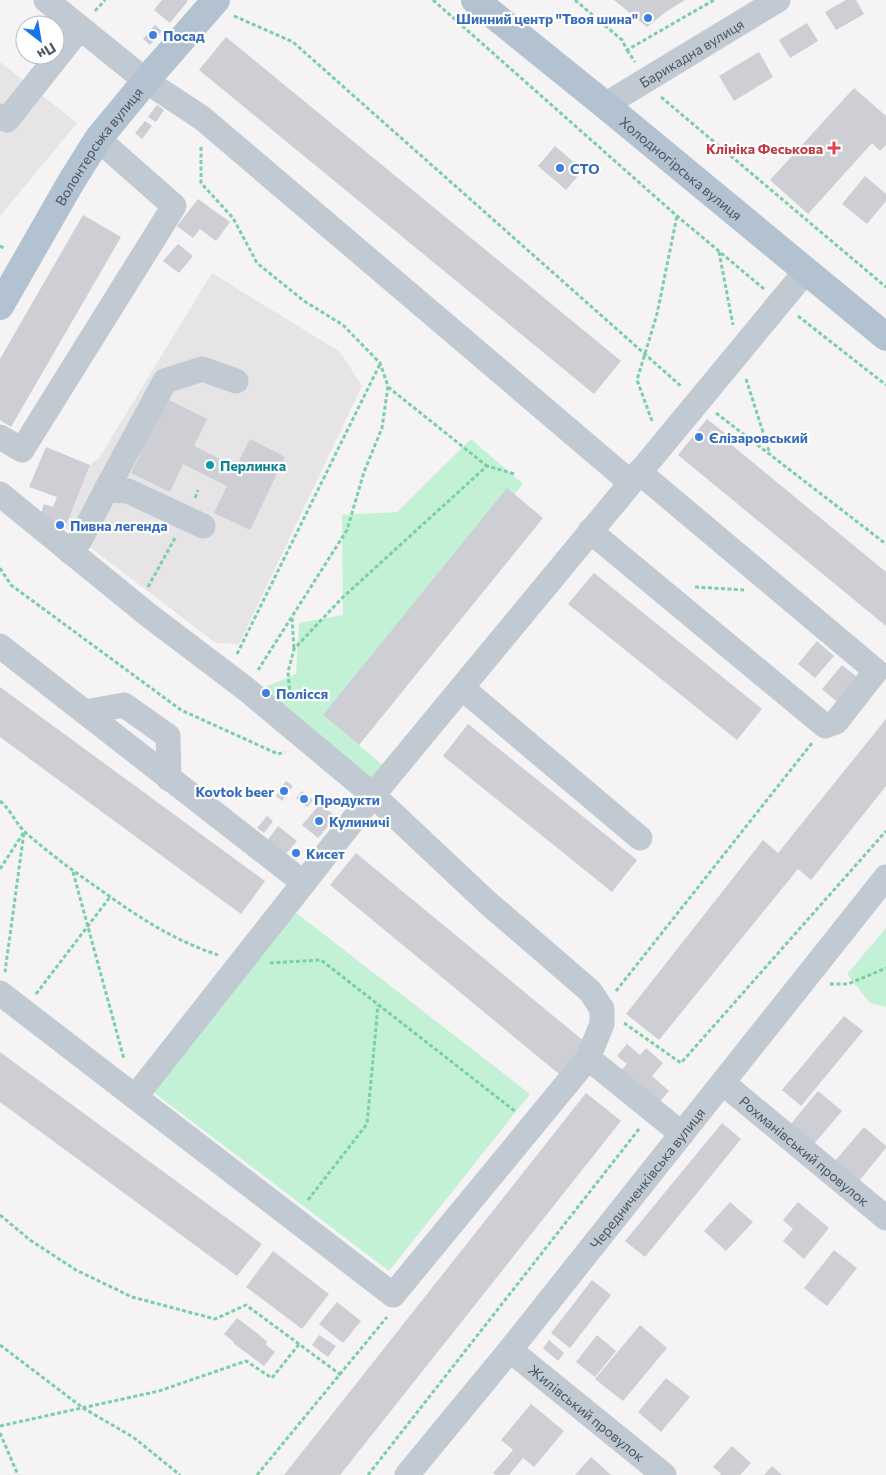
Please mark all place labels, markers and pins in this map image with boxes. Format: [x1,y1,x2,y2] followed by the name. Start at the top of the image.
[456,10,638,27] place label: Шинний центр "Твоя шина"
[642,12,654,24] marker: Шинний центр "Твоя шина"
[163,27,205,44] place label: Посад
[147,29,159,41] marker: Посад
[706,140,823,157] place label: Клініка Феськова
[827,141,841,155] marker: Клініка Феськова
[570,160,600,177] place label: СТО
[554,162,566,174] marker: СТО
[709,429,808,446] place label: Єлізаровський
[693,431,705,443] marker: Єлізаровський
[220,457,286,474] place label: Перлинка
[204,459,216,471] marker: Перлинка
[70,517,168,534] place label: Пивна легенда
[54,519,66,531] marker: Пивна легенда
[276,685,328,702] place label: Полісся
[260,687,272,699] marker: Полісся
[195,783,274,800] place label: Kovtok beer
[278,785,290,797] marker: Kovtok beer
[314,791,380,808] place label: Продукти
[298,793,310,805] marker: Продукти
[329,813,390,830] place label: Кулиничі
[313,815,325,827] marker: Кулиничі
[306,845,345,862] place label: Кисет
[290,847,302,859] marker: Кисет

